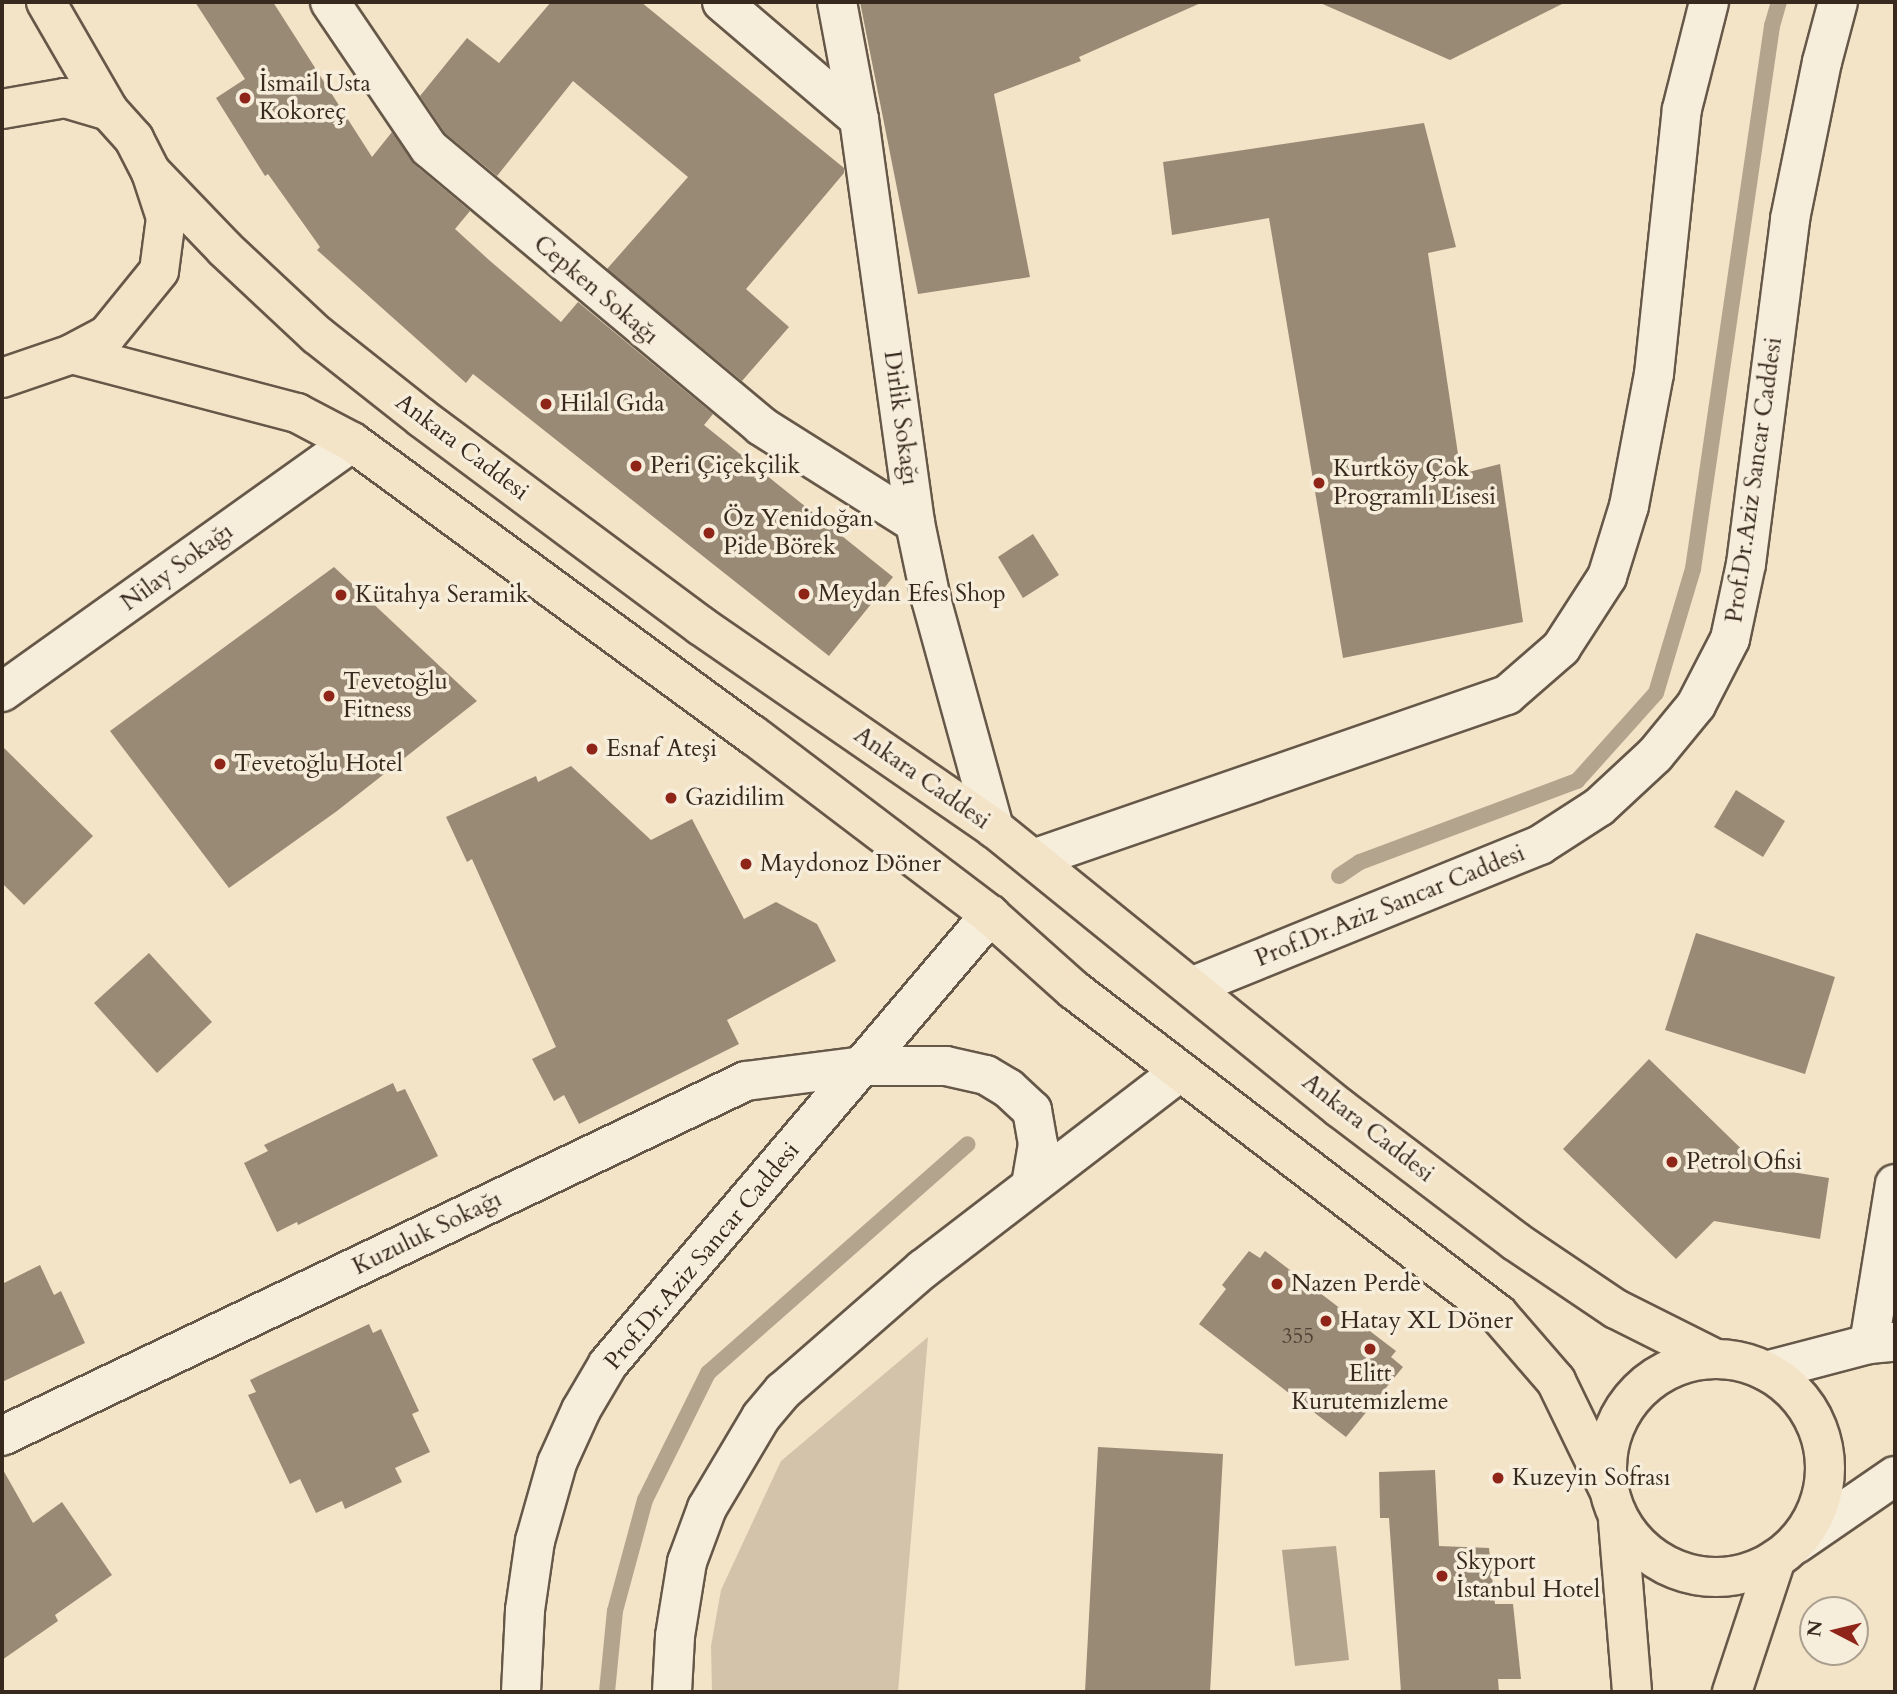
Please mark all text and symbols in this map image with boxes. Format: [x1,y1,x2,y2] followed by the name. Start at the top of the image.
[259,70,371,126] place label: İsmail Usta Kokoreç
[237,90,253,106] marker: İsmail Usta Kokoreç
[528,229,664,351] street label: Cepken Sokağı
[1720,335,1788,625] street label: Prof.Dr.Aziz Sancar Caddesi
[877,349,925,487] street label: Dirlik Sokağı
[390,388,534,506] street label: Ankara Caddesi
[560,390,665,418] place label: Hilal Gıda
[538,396,554,412] marker: Hilal Gıda
[650,452,800,480] place label: Peri Çiçekçilik
[1333,455,1496,511] place label: Kurtköy Çok Programlı Lisesi
[628,458,644,474] marker: Peri Çiçekçilik
[1311,475,1327,491] marker: Kurtköy Çok Programlı Lisesi
[723,505,873,561] place label: Öz Yenidoğan Pide Börek
[115,517,239,617] street label: Nilay Sokağı
[701,525,717,541] marker: Öz Yenidoğan Pide Börek
[818,580,1006,608] place label: Meydan Efes Shop
[355,581,529,609] place label: Kütahya Seramik
[796,586,812,602] marker: Meydan Efes Shop
[333,587,349,603] marker: Kütahya Seramik
[343,668,448,724] place label: Tevetoğlu Fitness
[321,688,337,704] marker: Tevetoğlu Fitness
[848,720,996,836] street label: Ankara Caddesi
[606,735,717,763] place label: Esnaf Ateşi
[584,741,600,757] marker: Esnaf Ateşi
[234,750,403,778] place label: Tevetoğlu Hotel
[212,756,228,772] marker: Tevetoğlu Hotel
[685,784,785,812] place label: Gazidilim
[663,790,679,806] marker: Gazidilim
[1251,839,1529,973] street label: Prof.Dr.Aziz Sancar Caddesi
[760,850,941,878] place label: Maydonoz Döner
[738,856,754,872] marker: Maydonoz Döner
[1296,1068,1440,1188] street label: Ankara Caddesi
[598,1136,806,1376] street label: Prof.Dr.Aziz Sancar Caddesi
[1686,1148,1802,1176] place label: Petrol Ofisi
[1664,1154,1680,1170] marker: Petrol Ofisi
[348,1185,506,1281] street label: Kuzuluk Sokağı
[1291,1270,1421,1298] place label: Nazen Perde
[1269,1276,1285,1292] marker: Nazen Perde
[1340,1307,1513,1335] place label: Hatay XL Döner
[1318,1313,1334,1329] marker: Hatay XL Döner
[1282,1324,1314,1350] house number: 355
[1362,1341,1378,1357] marker: Elitt Kurutemizleme
[1291,1360,1449,1416] place label: Elitt Kurutemizleme
[1512,1464,1670,1492] place label: Kuzeyin Sofrası
[1490,1470,1506,1486] marker: Kuzeyin Sofrası
[1456,1548,1600,1604] place label: Skyport İstanbul Hotel
[1434,1568,1450,1584] marker: Skyport İstanbul Hotel
[1799,1596,1869,1666] north arrow
[1801,1619,1829,1638] text: N

